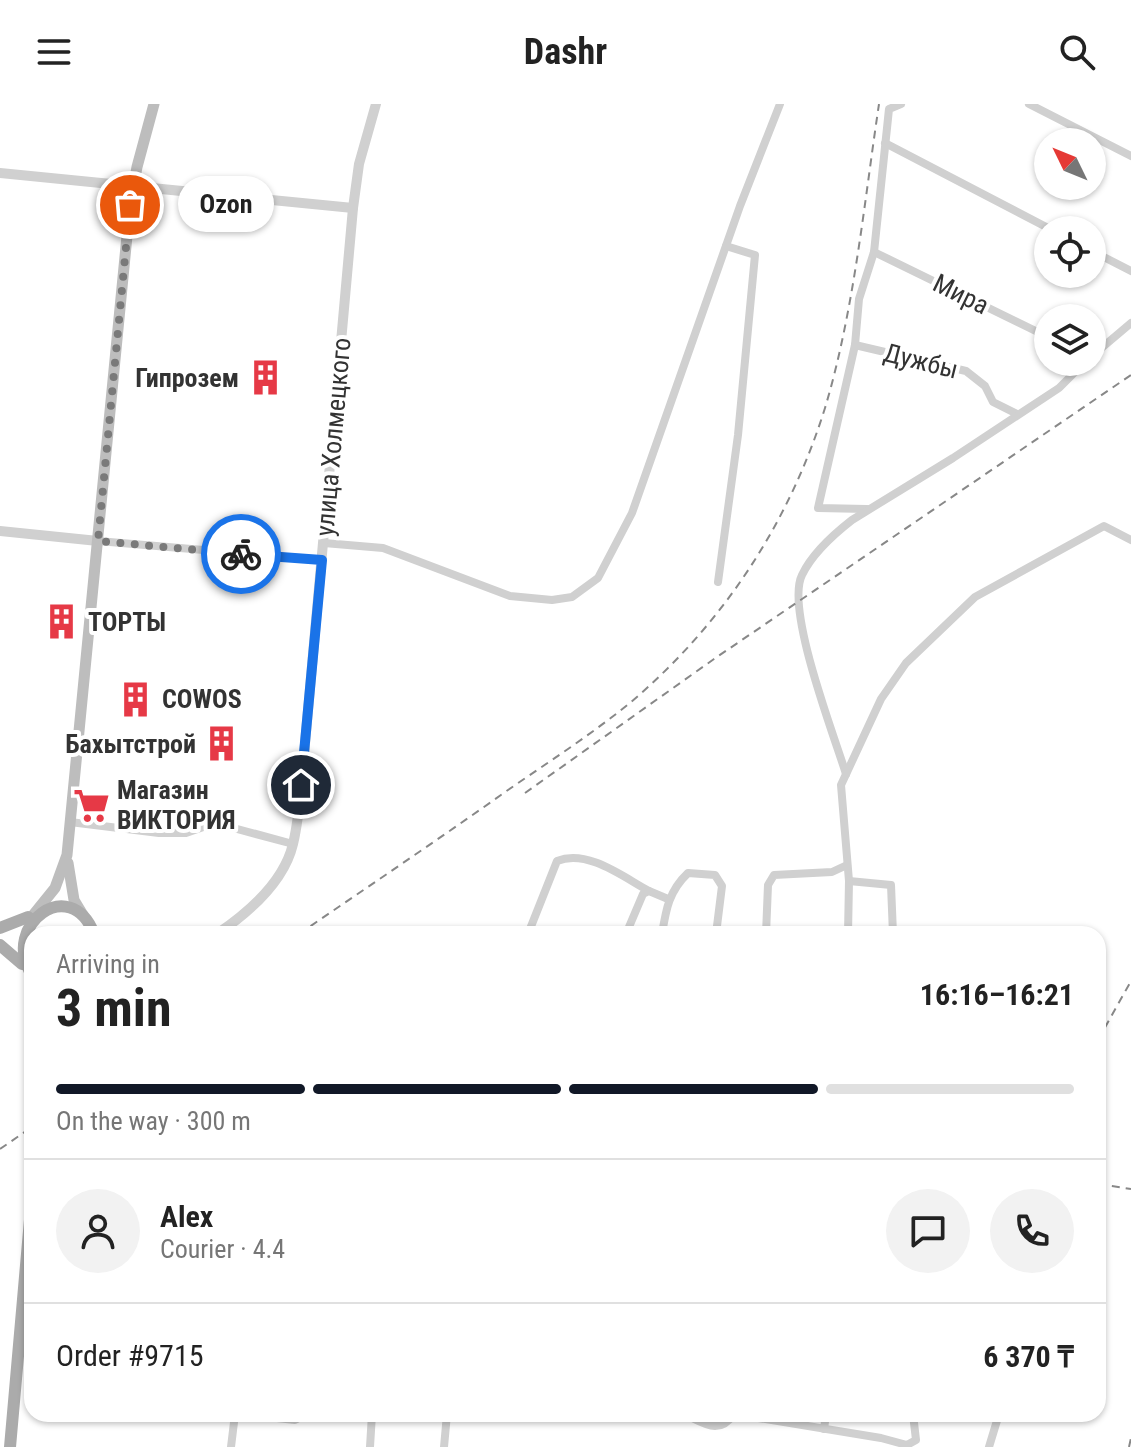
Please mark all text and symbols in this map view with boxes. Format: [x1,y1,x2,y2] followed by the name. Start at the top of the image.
[32,30,76,74] icon: menu
[1055,30,1099,74] icon: search
[524,31,607,73] text: Dashr
[1034,128,1106,200] north arrow
[1034,128,1106,376] map controls
[96,171,164,239] pin
[178,177,274,233] callout: Ozon
[108,183,152,227] icon: bag
[200,189,252,219] text: Ozon
[1034,216,1106,288] button: locate
[928,268,994,320] street label: Мира
[1034,304,1106,376] button: layers
[309,336,357,538] street label: улица Холмецкого
[881,337,961,385] street label: Дужбы
[246,359,284,397] building icon: Гипрозем
[135,363,239,393] place label: Гипрозем
[201,514,281,594] courier
[219,532,263,576] icon: bike
[43,603,81,641] building icon: ТОРТЫ
[88,607,166,637] place label: ТОРТЫ
[117,680,155,718] building icon: COWOS
[162,684,242,714] place label: COWOS
[203,725,241,763] building icon: Бахытстрой
[65,729,196,759] place label: Бахытстрой
[267,751,335,819] pin
[279,763,323,807] icon: home
[117,775,236,835] place label: Магазин ВИКТОРИЯ
[72,786,110,824] supermarket icon: Магазин ВИКТОРИЯ
[56,949,160,979] text: Arriving in
[920,977,1074,1012] text: 16:16–16:21
[56,978,172,1039] text: 3 min
[56,1106,251,1136] text: On the way · 300 m
[56,1189,140,1273] button: person
[886,1189,970,1273] button: chat
[990,1189,1074,1273] button: phone
[160,1199,213,1234] text: Alex
[160,1234,285,1264] text: Courier · 4.4
[56,1338,204,1373] text: Order #9715
[983,1339,1074,1374] text: 6 370 ₸

